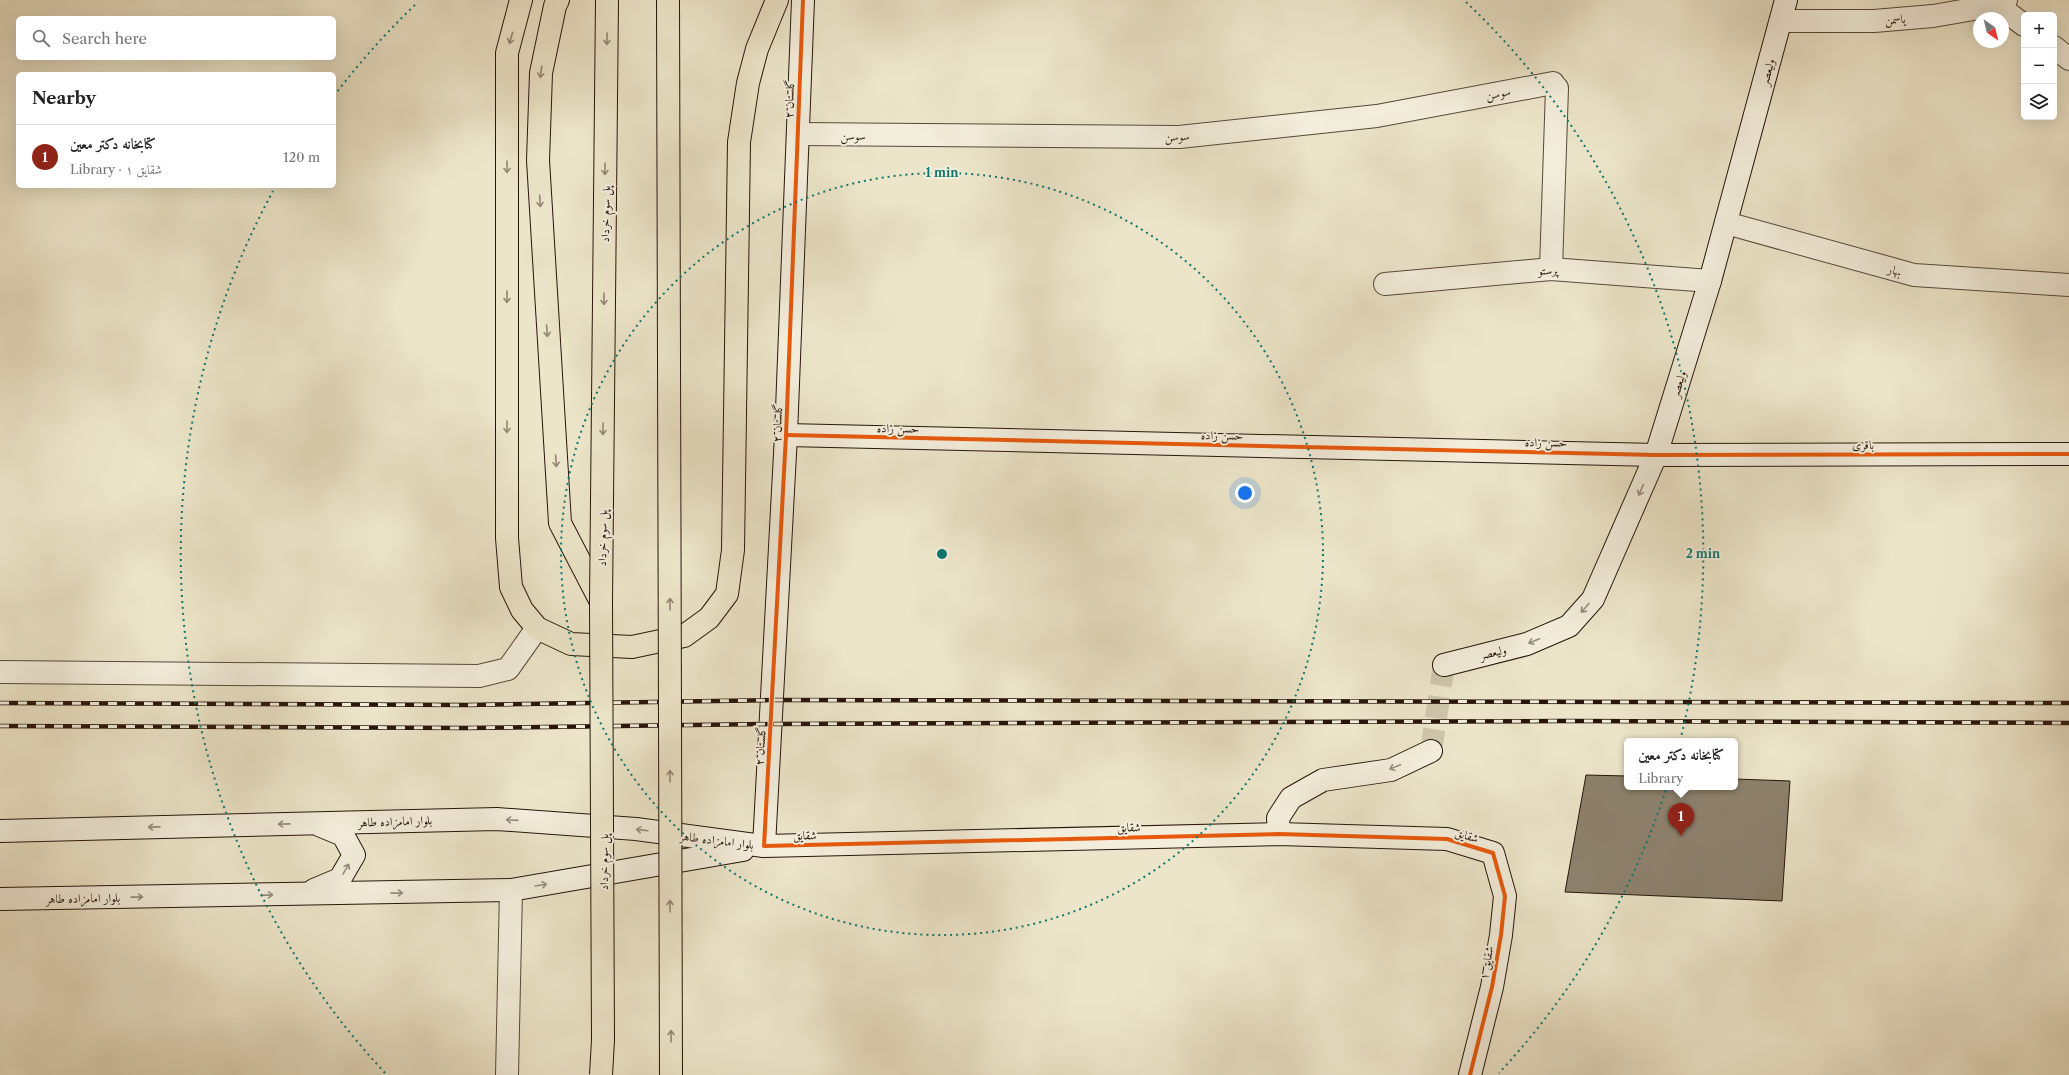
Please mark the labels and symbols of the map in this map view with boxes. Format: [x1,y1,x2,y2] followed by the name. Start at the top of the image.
[1884,11,1907,29] street label: یاسمن
[1973,12,2009,48] north arrow
[507,31,514,44] one-way arrow
[603,32,611,45] one-way arrow
[1756,57,1779,89] street label: ولیعصر
[537,65,545,78] one-way arrow
[781,79,797,119] street label: گلستان ۲
[1484,83,1512,105] street label: سوسن
[840,128,866,145] street label: سوسن
[1164,128,1190,146] street label: سوسن
[503,160,511,173] one-way arrow
[602,162,609,175] one-way arrow
[926,165,959,180] text: 1 min
[597,185,617,243] street label: پل سوم خرداد
[536,194,544,207] one-way arrow
[1885,261,1904,280] street label: بهار
[1537,262,1560,279] street label: پرستو
[503,290,511,303] one-way arrow
[600,292,608,305] one-way arrow
[544,324,551,337] one-way arrow
[1666,369,1690,401] street label: ولیعصر
[769,403,785,443] street label: گلستان ۲
[503,420,511,433] one-way arrow
[877,420,919,438] street label: حسن زاده
[599,422,607,435] one-way arrow
[1201,427,1243,445] street label: حسن زاده
[1525,434,1567,452] street label: حسن زاده
[1852,437,1874,453] street label: باقری
[552,454,559,467] one-way arrow
[1235,483,1255,503] your location
[1637,484,1644,496] one-way arrow
[594,509,614,567] street label: پل سوم خرداد
[1686,546,1721,561] text: 2 min
[935,547,949,561] centre of rings
[666,598,674,611] one-way arrow
[1581,602,1590,613] one-way arrow
[1528,638,1540,645] one-way arrow
[1476,642,1508,664] street label: ولیعصر
[751,726,769,766] street label: گلستان ۲
[1389,764,1401,772] one-way arrow
[666,770,674,783] one-way arrow
[1668,803,1694,836] pin: 1
[356,812,432,832] street label: بلوار امامزاده طاهر
[506,816,519,823] one-way arrow
[1117,819,1141,836] street label: شقایق
[278,820,291,828] one-way arrow
[148,824,161,831] one-way arrow
[1453,824,1481,847] street label: شقایق
[636,826,649,834] one-way arrow
[793,827,817,844] street label: شقایق
[677,828,755,854] street label: بلوار امامزاده طاهر
[596,833,615,890] street label: پل سوم خرداد
[342,863,350,875] one-way arrow
[534,881,547,889] one-way arrow
[390,889,403,896] one-way arrow
[44,890,120,908] street label: بلوار امامزاده طاهر
[260,891,273,899] one-way arrow
[130,893,143,901] one-way arrow
[666,900,674,913] one-way arrow
[1476,945,1497,981] street label: ۱ شقایق
[667,1030,675,1043] one-way arrow

